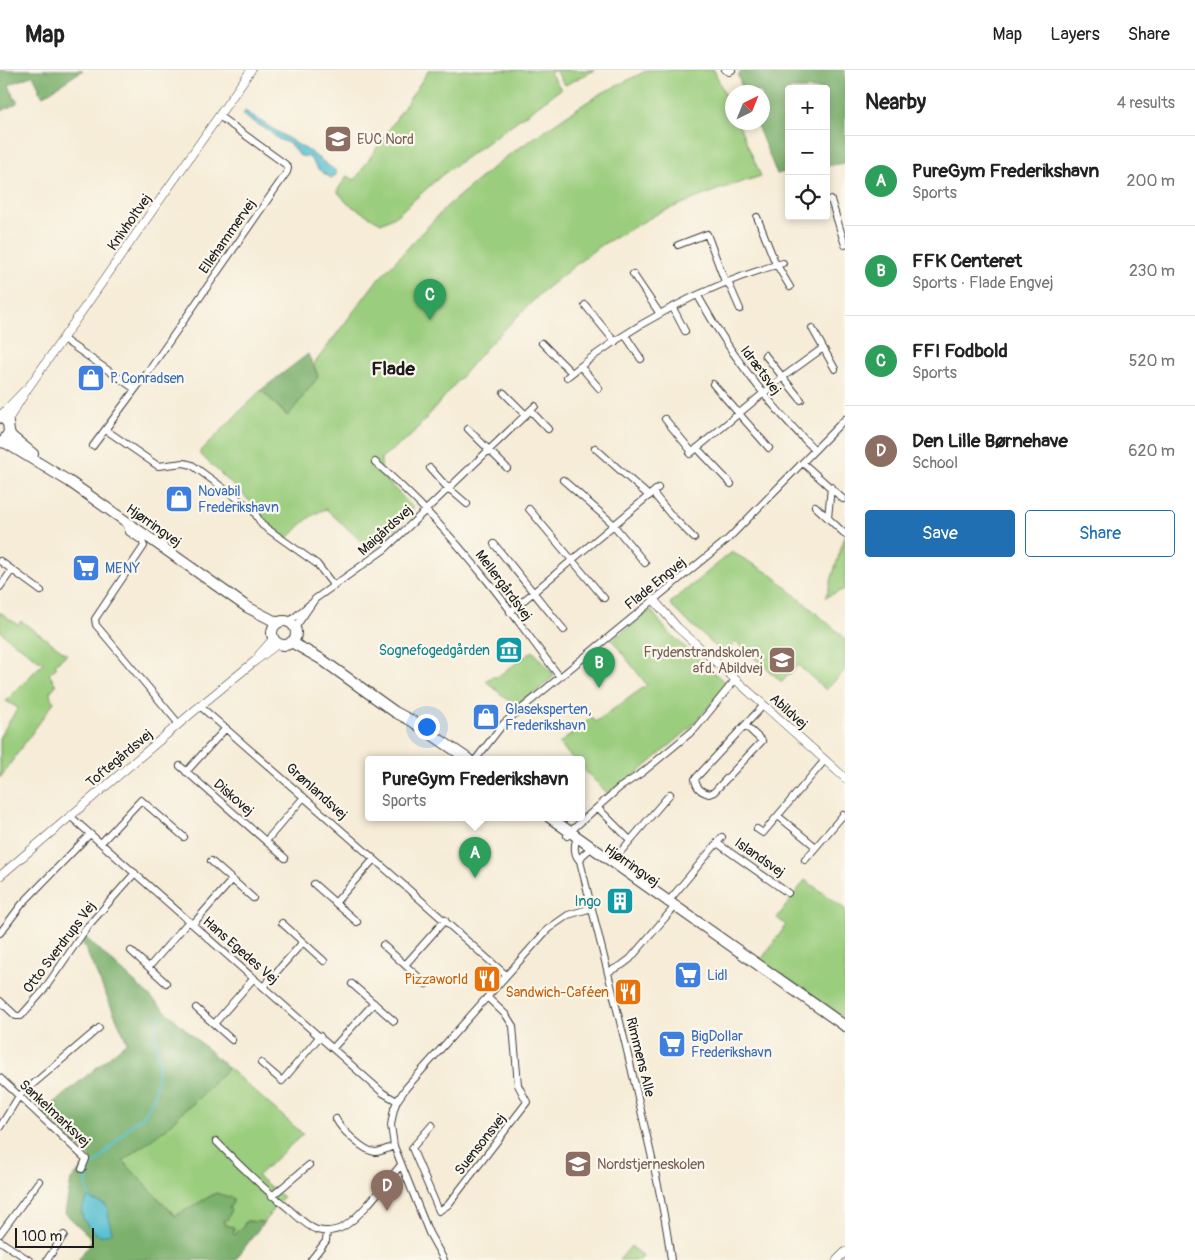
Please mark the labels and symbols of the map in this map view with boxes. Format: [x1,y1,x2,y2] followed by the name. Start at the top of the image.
[725,85,770,130] north arrow
[323,124,353,154] school or university icon: EUC Nord
[357,131,414,148] place label: EUC Nord
[104,191,155,254] street label: Knivholtvej
[195,196,259,277] street label: Ellehammervej
[414,279,446,320] pin: C
[737,342,784,398] street label: Idrætsvej
[371,357,415,381] district label: Flade
[76,363,106,393] shop icon: P. Conradsen
[110,370,184,387] place label: P. Conradsen
[198,483,279,516] place label: Novabil Frederikshavn
[164,484,194,514] shop icon: Novabil Frederikshavn
[123,500,185,551] street label: Hjørringvej
[355,501,416,559] street label: Maigårdsvej
[472,547,536,624] street label: Mellergårdsvej
[71,553,101,583] supermarket icon: MENY
[621,554,689,613] street label: Flade Engvej
[105,560,140,577] place label: MENY
[494,635,524,665] museum icon: Sognefogedgården
[379,642,490,659] place label: Sognefogedgården
[644,644,763,677] place label: Frydenstrandskolen, afd. Abildvej
[767,645,797,675] school or university icon: Frydenstrandskolen, afd. Abildvej
[583,647,615,688] pin: B
[766,690,811,733] street label: Abildvej
[505,701,592,734] place label: Glaseksperten, Frederikshavn
[471,702,501,732] shop icon: Glaseksperten, Frederikshavn
[414,714,440,740] your location
[83,726,156,791] street label: Toftegårdsvej
[283,759,351,823] street label: Grønlandsvej
[210,775,257,819] street label: Diskovej
[731,834,788,881] street label: Islandsvej
[459,837,491,878] pin: A
[601,840,663,891] street label: Hjørringvej
[605,886,635,916] building icon: Ingo
[575,893,601,910] place label: Ingo
[19,898,99,996] street label: Otto Sverdrups Vej
[199,913,282,988] street label: Hans Egedes Vej
[673,960,703,990] supermarket icon: Lidl
[472,964,502,994] restaurant icon: Pizzaworld
[707,967,728,984] place label: Lidl
[405,971,468,988] place label: Pizzaworld
[613,977,643,1007] restaurant icon: Sandwich-Caféen
[506,984,609,1001] place label: Sandwich-Caféen
[622,1016,659,1099] street label: Rimmens Alle
[691,1028,772,1061] place label: BigDollar Frederikshavn
[657,1029,687,1059] supermarket icon: BigDollar Frederikshavn
[16,1076,94,1151] street label: Sankelmarksvej
[451,1110,510,1178] street label: Suensonsvej
[563,1149,593,1179] school or university icon: Nordstjerneskolen
[597,1156,705,1173] place label: Nordstjerneskolen
[371,1170,403,1211] pin: D
[15,1225,94,1248] scale bar

